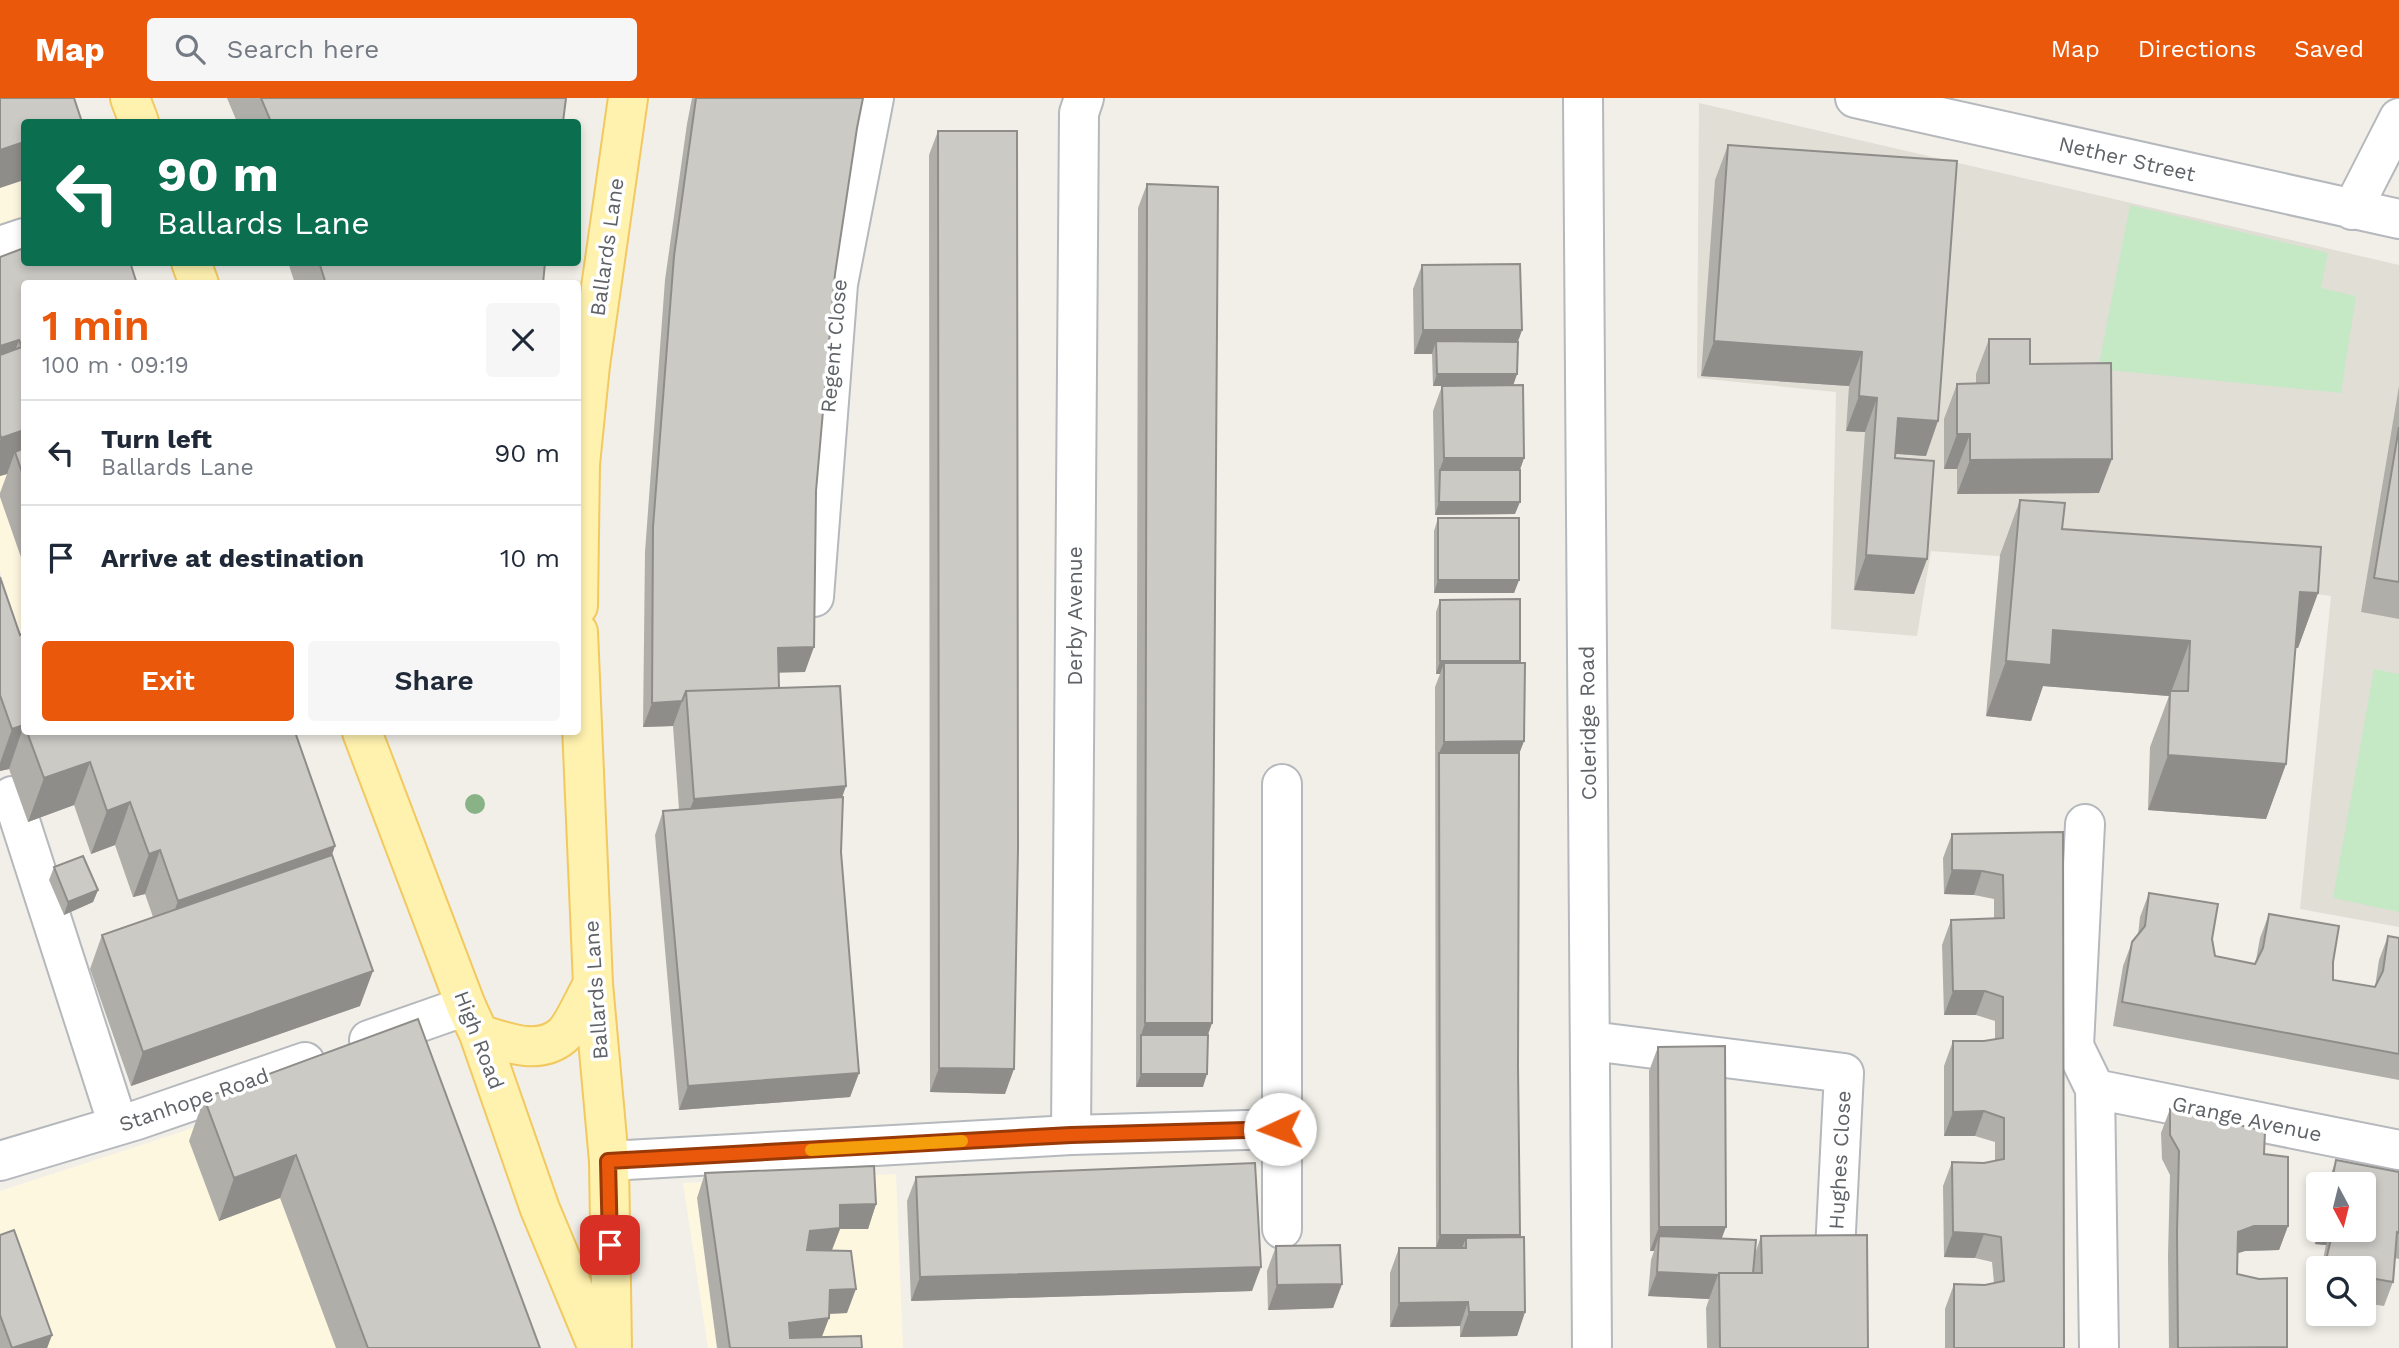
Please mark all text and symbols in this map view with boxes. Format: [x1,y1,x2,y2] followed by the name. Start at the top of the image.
[147,18,637,81] search box
[35,30,105,69] text: Map
[171,30,209,68] icon: search
[227,34,379,64] text: Search here
[2051,35,2100,63] text: Map
[2138,35,2256,63] text: Directions
[2294,35,2364,63] text: Saved
[2056,131,2198,186] street label: Nether Street
[157,145,279,203] text: 90 m
[42,147,133,238] icon: left
[584,176,629,318] street label: Ballards Lane
[157,204,370,242] text: Ballards Lane
[815,278,852,414] street label: Regent Close
[42,301,150,350] text: 1 min
[486,303,560,377] button: close
[42,352,189,379] text: 100 m · 09:19
[101,424,212,454] text: Turn left
[42,434,80,472] icon: left
[494,438,560,468] text: 90 m
[101,454,254,481] text: Ballards Lane
[42,539,80,577] icon: arrive
[101,543,364,573] text: Arrive at destination
[500,543,560,573] text: 10 m
[1062,546,1087,686] street label: Derby Avenue
[42,641,294,721] button: Exit
[308,641,560,721] button: Share
[1574,646,1601,801] street label: Coleridge Road
[578,920,613,1061] street label: Ballards Lane
[449,987,510,1093] street label: High Road
[116,1062,272,1137] street label: Stanhope Road
[1823,1090,1856,1230] street label: Hughes Close
[2170,1090,2324,1147] street label: Grange Avenue
[1243,1092,1317,1166] position arrow
[2306,1172,2376,1242] north arrow
[2306,1172,2376,1326] map controls
[580,1215,640,1275] pin
[591,1226,629,1264] icon: arrive
[2306,1256,2376,1326] button: search

